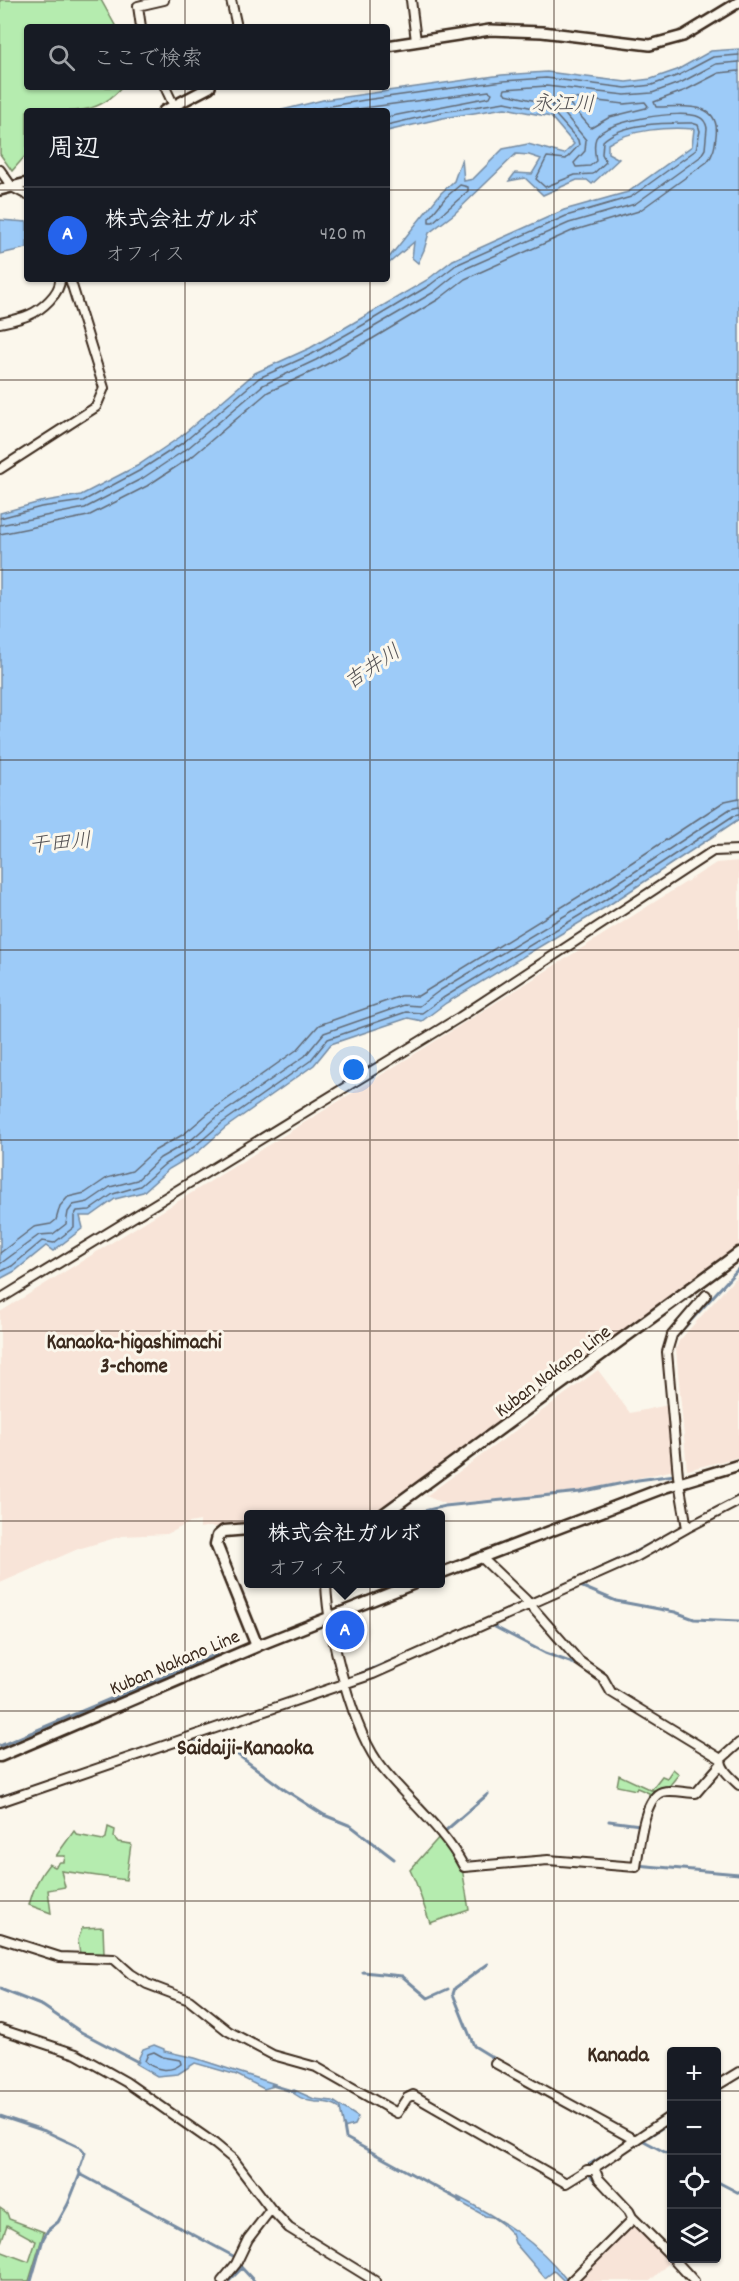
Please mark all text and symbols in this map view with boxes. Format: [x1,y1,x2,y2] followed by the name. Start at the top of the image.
[24,24,390,90] search box
[45,41,78,74] icon: search
[93,45,203,76] text: ここで検索
[531,90,595,122] water label: 永江川
[48,132,100,169] text: 周辺
[105,206,259,237] text: 株式会社ガルボ
[62,221,73,249] text: A
[320,221,366,249] text: 420 m
[105,242,185,270] text: オフィス
[339,638,408,699] water label: 吉井川
[28,827,93,863] water label: 干田川
[339,1055,368,1084] your location
[490,1319,618,1425] street label: Kuban Nakano Line
[46,1329,222,1383] district label: Kanaoka-higashimachi 3-chome
[244,1510,445,1588] popup
[268,1520,421,1551] text: 株式会社ガルボ
[268,1556,348,1584] text: オフィス
[326,1608,364,1652] pin: A
[106,1624,245,1704] street label: Kuban Nakano Line
[177,1734,314,1765] district label: Saidaiji-Kanaoka
[587,2041,649,2072] district label: Kanada
[667,2047,721,2263] map controls
[667,2047,721,2101] button: +
[667,2101,721,2155] button: −
[667,2155,721,2209] button: locate
[667,2209,721,2263] button: layers

